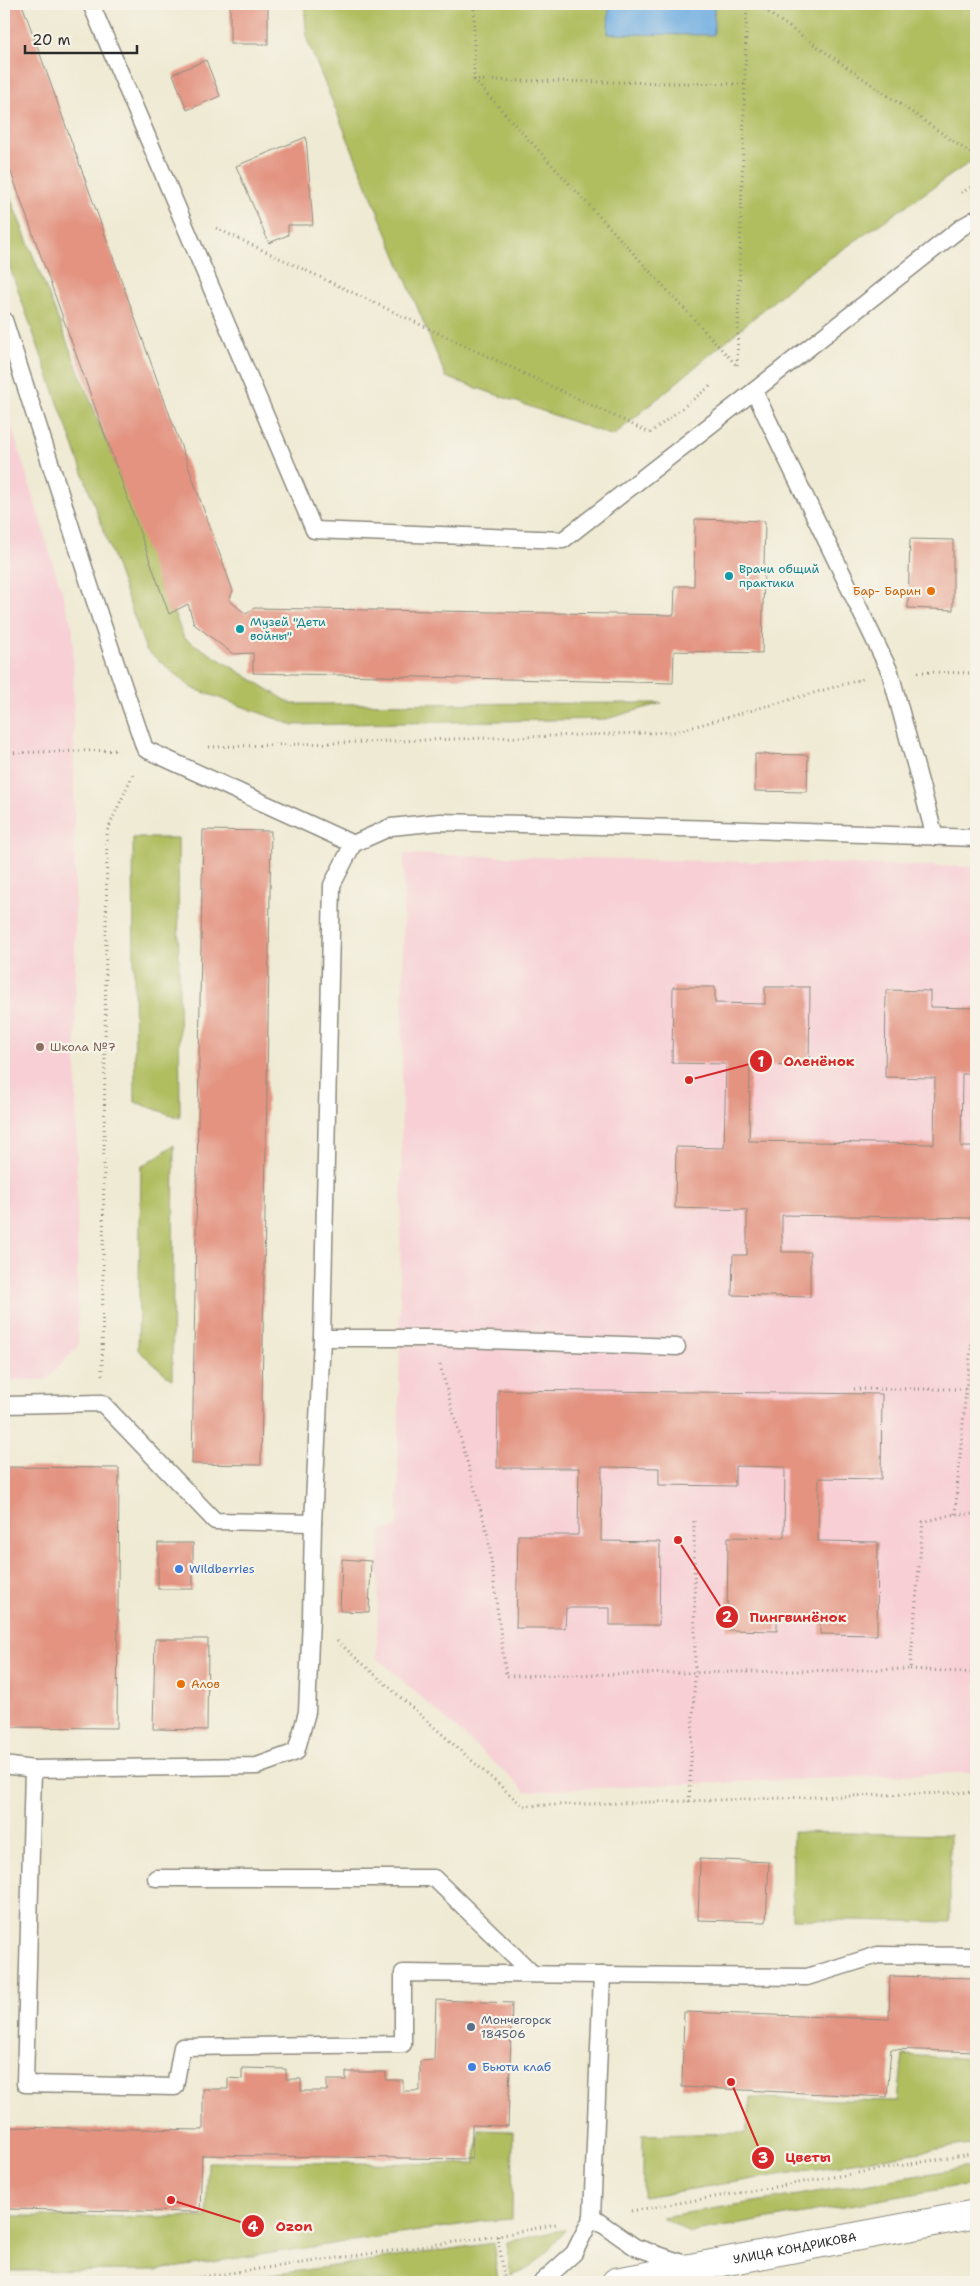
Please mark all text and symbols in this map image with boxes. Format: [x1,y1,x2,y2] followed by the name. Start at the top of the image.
[25,22,138,54] scale bar
[32,30,71,50] text: 20 m
[739,561,819,591] place label: Врачи общий практики
[723,570,735,582] marker: Врачи общий практики
[853,583,921,599] place label: Бар- Барин
[925,585,937,597] marker: Бар- Барин
[250,614,326,644] place label: Музей "Дети войны"
[234,623,246,635] marker: Музей "Дети войны"
[50,1039,116,1055] place label: Школа №7
[34,1041,46,1053] marker: Школа №7
[748,1047,864,1076] callout: Оленёнок
[758,1052,765,1072] text: 1
[783,1052,855,1070] text: Оленёнок
[189,1561,255,1577] place label: Wildberries
[173,1563,185,1575] marker: Wildberries
[715,1603,856,1632] callout: Пингвинёнок
[722,1607,733,1627] text: 2
[750,1608,847,1626] text: Пингвинёнок
[191,1676,220,1692] place label: Алов
[175,1678,187,1690] marker: Алов
[481,2012,552,2042] place label: Мончегорск 184506
[465,2021,477,2033] marker: Мончегорск 184506
[482,2059,551,2075] place label: Бьюти клаб
[466,2061,478,2073] marker: Бьюти клаб
[750,2143,841,2172] callout: Цветы
[758,2148,768,2168] text: 3
[785,2148,831,2166] text: Цветы
[240,2212,322,2241] callout: Ozon
[248,2217,259,2237] text: 4
[276,2217,312,2235] text: Ozon
[732,2229,858,2268] street label: УЛИЦА КОНДРИКОВА

